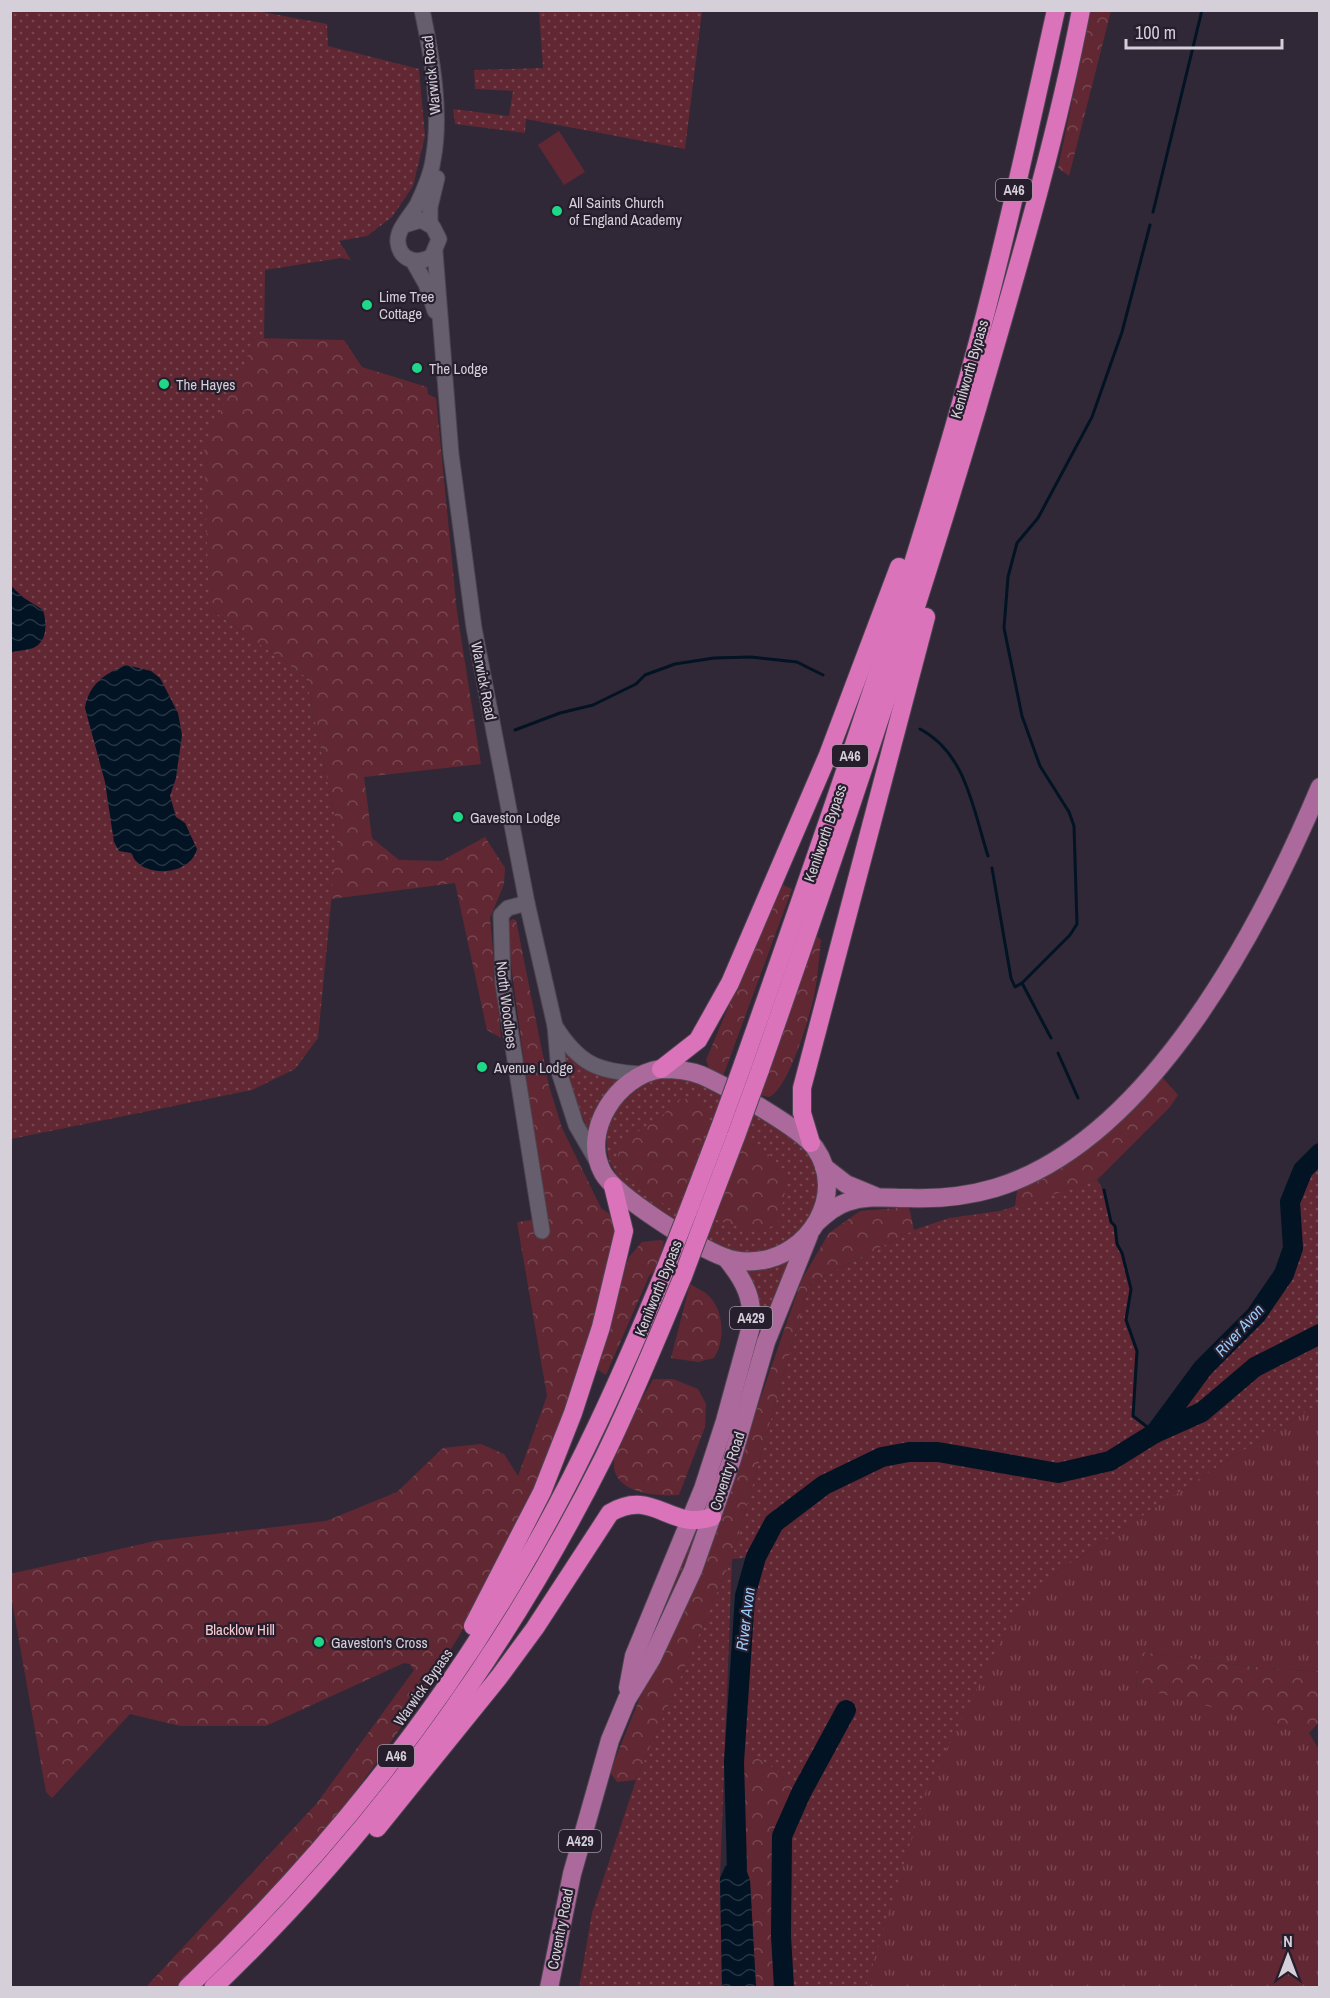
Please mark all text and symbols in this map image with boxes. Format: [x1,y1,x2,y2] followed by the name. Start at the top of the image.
[1126,12,1282,50] scale bar
[1135,20,1176,45] text: 100 m
[416,34,446,116] street label: Warwick Road
[996,179,1032,201] road number: A46
[568,192,683,230] place label: All Saints Church of England Academy
[550,204,564,218] marker: All Saints Church of England Academy
[379,286,435,324] place label: Lime Tree Cottage
[360,298,374,312] marker: Lime Tree Cottage
[945,317,993,421] street label: Kenilworth Bypass
[429,358,488,379] place label: The Lodge
[410,361,424,375] marker: The Lodge
[176,374,235,395] place label: The Hayes
[157,377,171,391] marker: The Hayes
[466,640,502,722] street label: Warwick Road
[832,745,868,767] road number: A46
[798,781,852,885] street label: Kenilworth Bypass
[470,807,560,828] place label: Gaveston Lodge
[451,810,465,824] marker: Gaveston Lodge
[491,960,523,1050] street label: North Woodloes
[493,1057,573,1078] place label: Avenue Lodge
[475,1060,489,1074] marker: Avenue Lodge
[629,1237,687,1339] street label: Kenilworth Bypass
[1210,1299,1268,1361] water label: River Avon
[730,1307,772,1329] road number: A429
[704,1429,750,1513] street label: Coventry Road
[730,1586,760,1652] water label: River Avon
[205,1619,275,1640] park label: Blacklow Hill
[331,1632,428,1653] place label: Gaveston's Cross
[312,1635,326,1649] marker: Gaveston's Cross
[388,1644,458,1730] street label: Warwick Bypass
[378,1745,414,1767] road number: A46
[559,1830,601,1852] road number: A429
[542,1887,578,1971] street label: Coventry Road
[1258,1926,1318,1986] north arrow
[1283,1930,1293,1952] text: N

